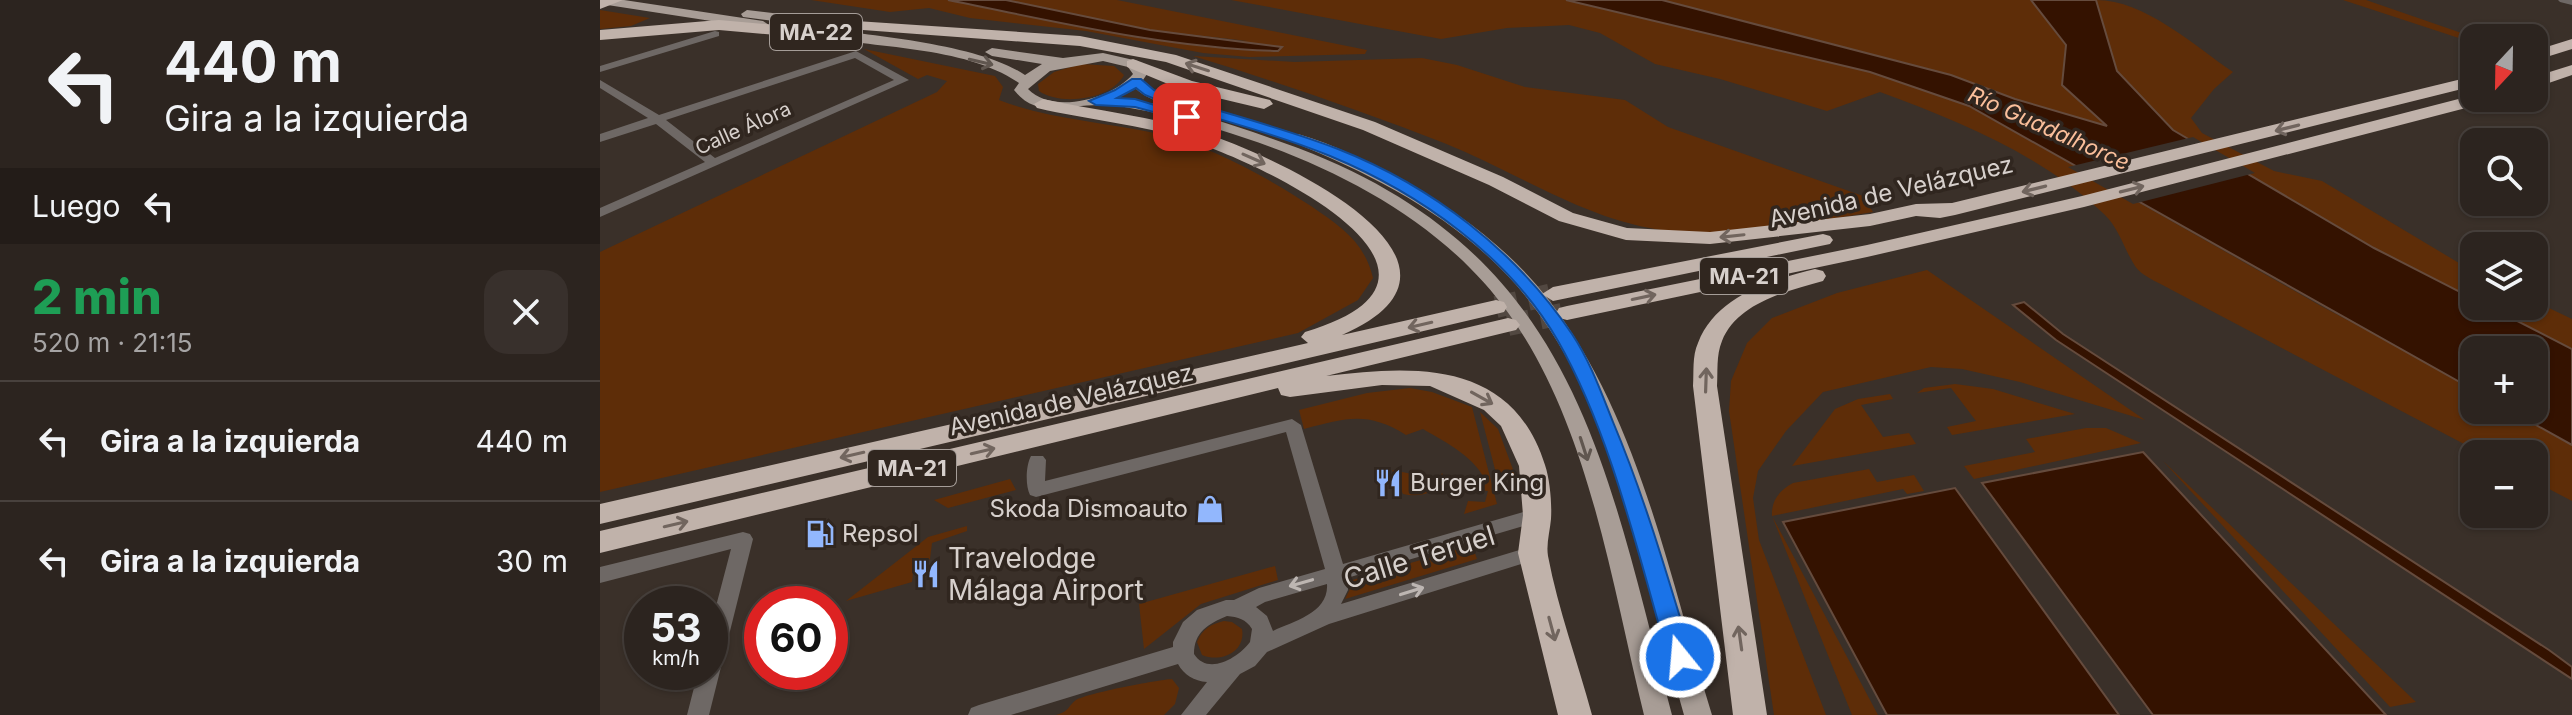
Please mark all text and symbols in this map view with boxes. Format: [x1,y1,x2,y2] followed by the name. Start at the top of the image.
[770,14,862,50] road number: MA-22
[2460,24,2548,112] north arrow
[2460,24,2548,528] map controls
[164,28,342,96] text: 440 m
[32,32,136,136] icon: left
[968,56,994,71] one-way arrow
[1184,59,1210,74] one-way arrow
[1964,81,2134,175] water label: Río Guadalhorce
[1153,83,1221,151] pin
[691,95,795,160] street label: Calle Álora
[1165,95,1209,139] icon: arrive
[164,96,469,140] text: Gira a la izquierda
[2275,121,2300,136] one-way arrow
[2460,128,2548,216] button: search
[1766,149,2016,234] street label: Avenida de Velázquez
[1241,152,1265,167] one-way arrow
[2119,180,2145,195] one-way arrow
[2022,183,2048,198] one-way arrow
[137,184,181,228] icon: left
[32,188,121,224] text: Luego
[1719,229,1746,244] one-way arrow
[2460,232,2548,320] button: layers
[1700,258,1788,294] road number: MA-21
[32,267,162,326] text: 2 min
[484,270,568,354] button: close
[1630,289,1656,304] one-way arrow
[1408,318,1433,333] one-way arrow
[32,327,193,358] text: 520 m · 21:15
[2460,336,2548,424] button: +
[946,357,1196,442] street label: Avenida de Velázquez
[1699,367,1714,394] one-way arrow
[1470,390,1493,406] one-way arrow
[32,419,76,463] icon: left
[100,423,360,459] text: Gira a la izquierda
[476,423,568,459] text: 440 m
[1578,436,1593,461] one-way arrow
[2460,440,2548,528] button: −
[970,442,996,457] one-way arrow
[839,448,865,463] one-way arrow
[868,450,956,486] road number: MA-21
[1373,468,1403,498] restaurant icon: Burger King
[1410,468,1544,497] place label: Burger King
[990,494,1188,523] place label: Skoda Dismoauto
[1195,494,1225,524] shop icon: Skoda Dismoauto
[662,516,688,531] one-way arrow
[1339,518,1499,596] street label: Calle Teruel
[805,519,835,549] fuel station icon: Repsol
[842,519,919,548] place label: Repsol
[32,539,76,583] icon: left
[948,541,1144,607] place label: Travelodge Málaga Airport
[100,543,360,579] text: Gira a la izquierda
[496,543,568,579] text: 30 m
[911,559,941,589] restaurant icon: Travelodge Málaga Airport
[1288,576,1314,591] one-way arrow
[1399,583,1424,597] one-way arrow
[744,586,848,690] speed limit sign: 60
[650,603,702,652] text: 53
[1638,615,1722,699] position arrow
[1545,616,1560,642] one-way arrow
[1732,625,1747,652] one-way arrow
[652,646,700,670] text: km/h

